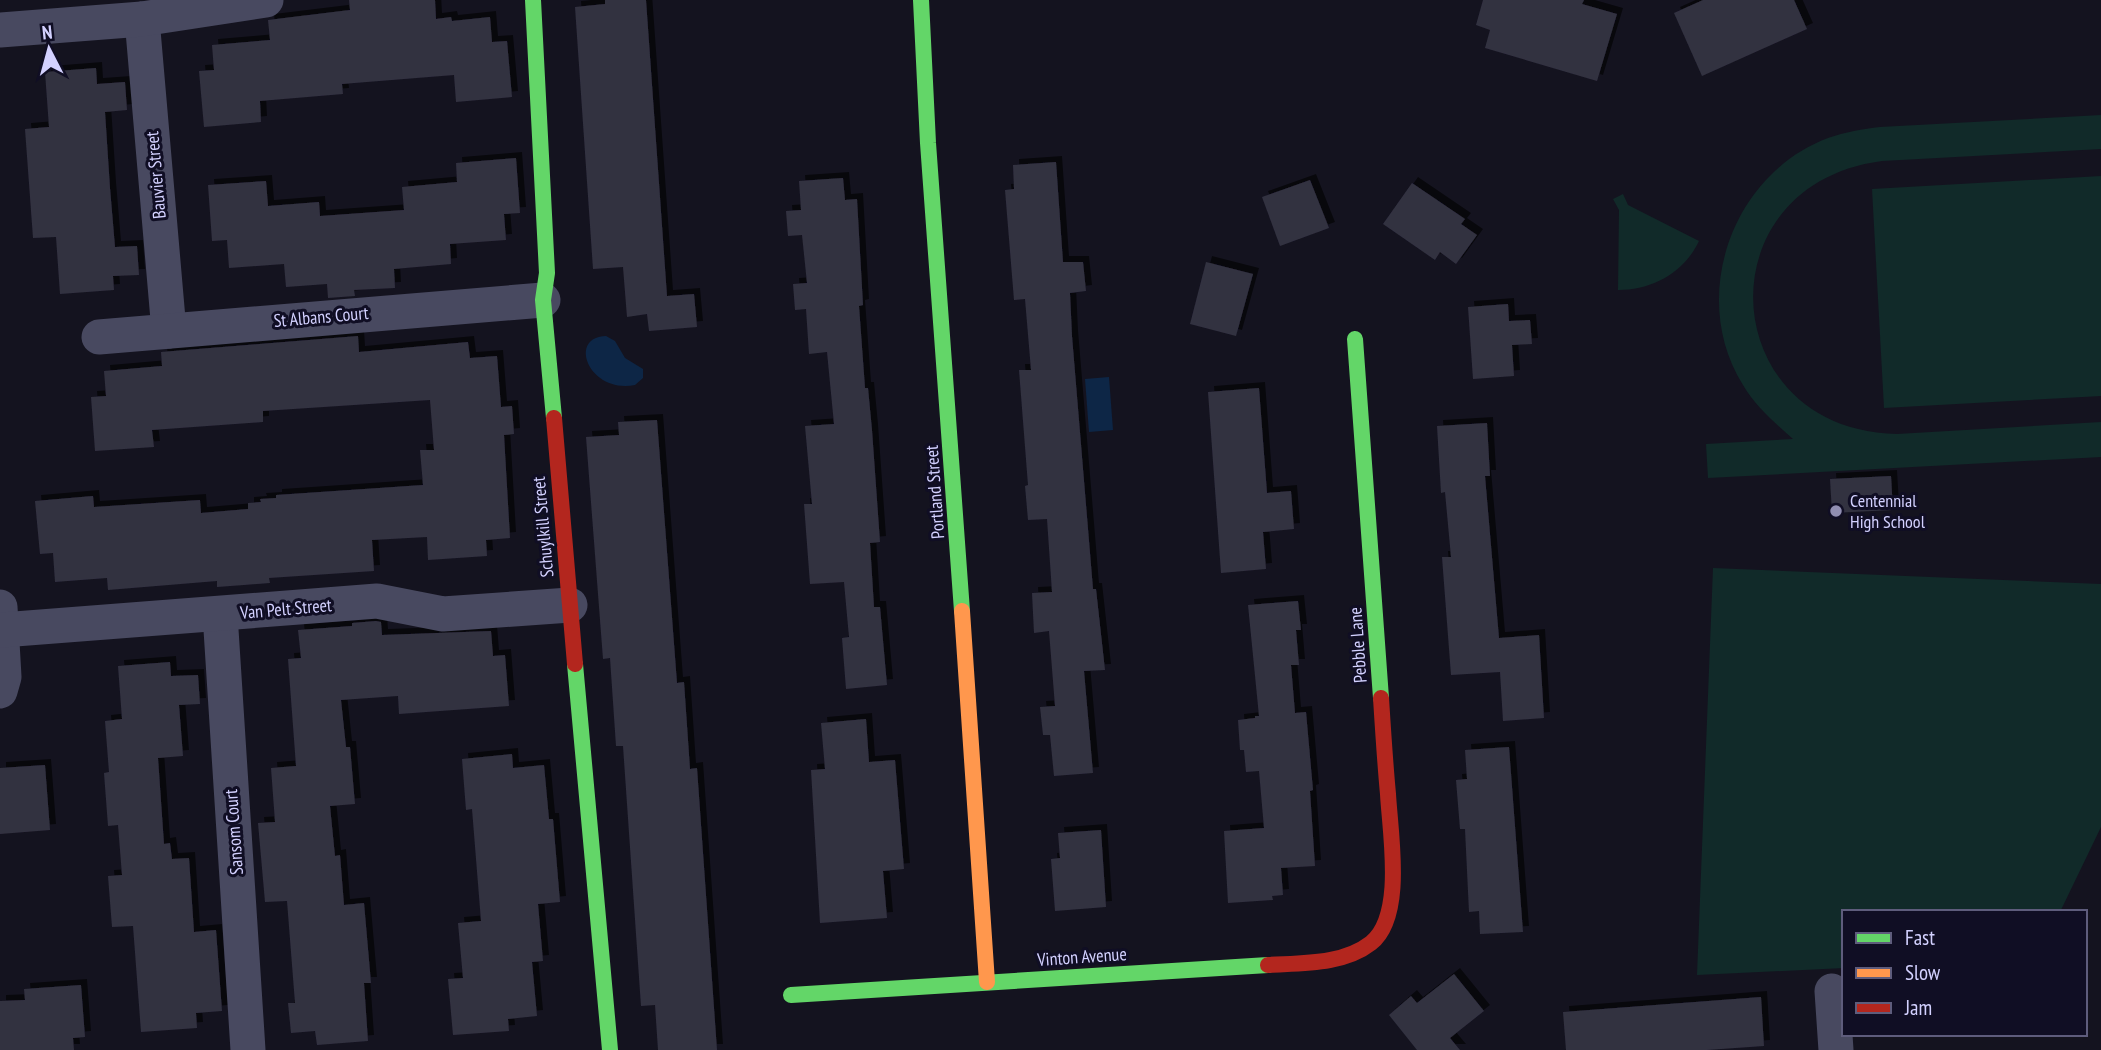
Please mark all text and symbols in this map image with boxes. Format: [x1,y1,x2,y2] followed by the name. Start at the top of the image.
[14,14,84,84] north arrow
[41,20,54,45] text: N
[140,130,171,220] street label: Bauvier Street
[273,301,369,332] street label: St Albans Court
[920,444,949,540] street label: Portland Street
[527,476,558,578] street label: Schuylkill Street
[1850,489,1926,533] place label: Centennial High School
[1828,503,1844,519] marker: Centennial High School
[238,593,333,624] street label: Van Pelt Street
[1343,606,1372,684] street label: Pebble Lane
[219,788,248,876] street label: Sansom Court
[1842,910,2087,1036] legend
[1905,924,1935,951] text: Fast
[1036,942,1127,971] street label: Vinton Avenue
[1905,959,1941,986] text: Slow
[1904,994,1932,1021] text: Jam

